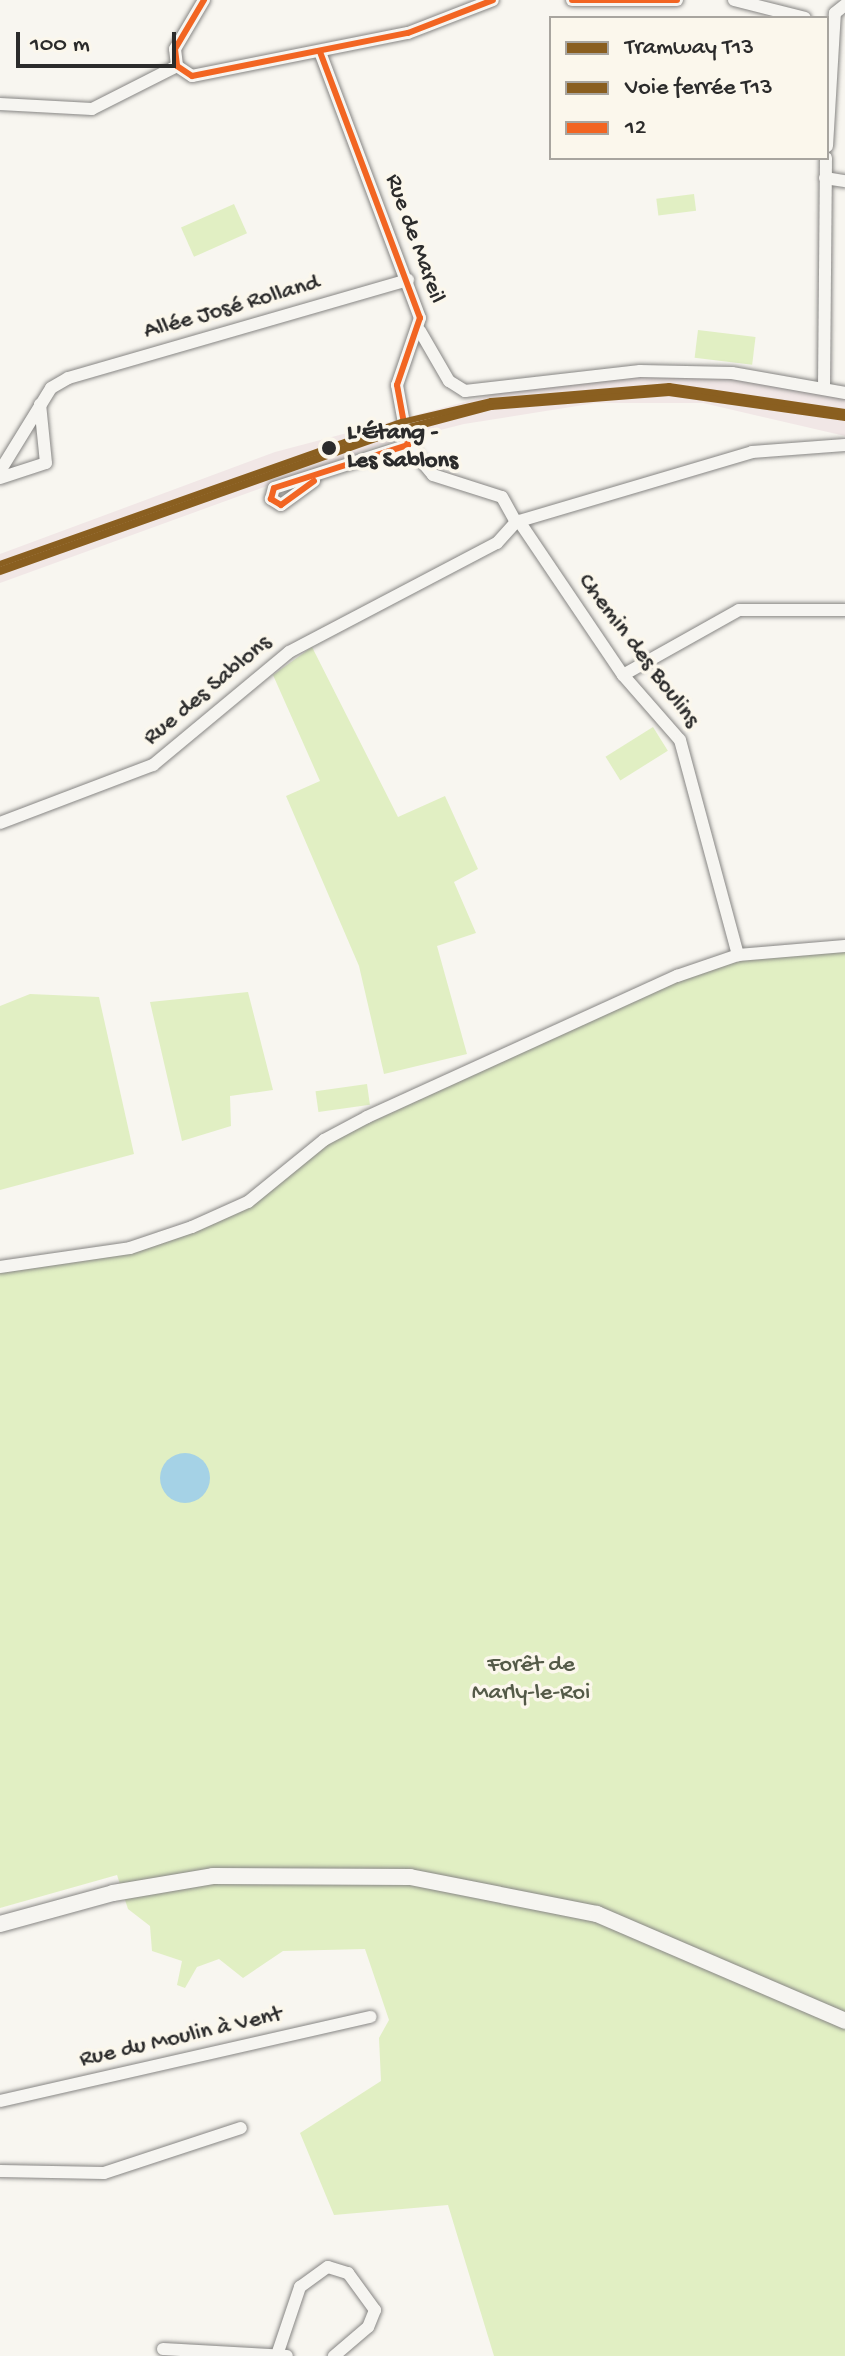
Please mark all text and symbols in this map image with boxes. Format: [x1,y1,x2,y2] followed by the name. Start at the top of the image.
[20,16,180,66] scale bar
[549,16,829,160] legend
[30,31,90,60] text: 100 m
[625,34,754,63] text: Tramway T13
[625,74,773,103] text: Voie ferrée T13
[625,114,646,143] text: 12
[377,170,451,308] street label: Rue de Mareil
[141,269,323,347] street label: Allée José Rolland
[347,420,458,476] place label: L'Étang - Les Sablons
[318,437,340,459] marker: L'Étang - Les Sablons
[571,568,705,734] street label: Chemin des Boulins
[138,629,278,753] street label: Rue des Sablons
[472,1652,590,1708] park label: Forêt de Marly-le-Roi
[77,2001,285,2075] street label: Rue du Moulin à Vent

